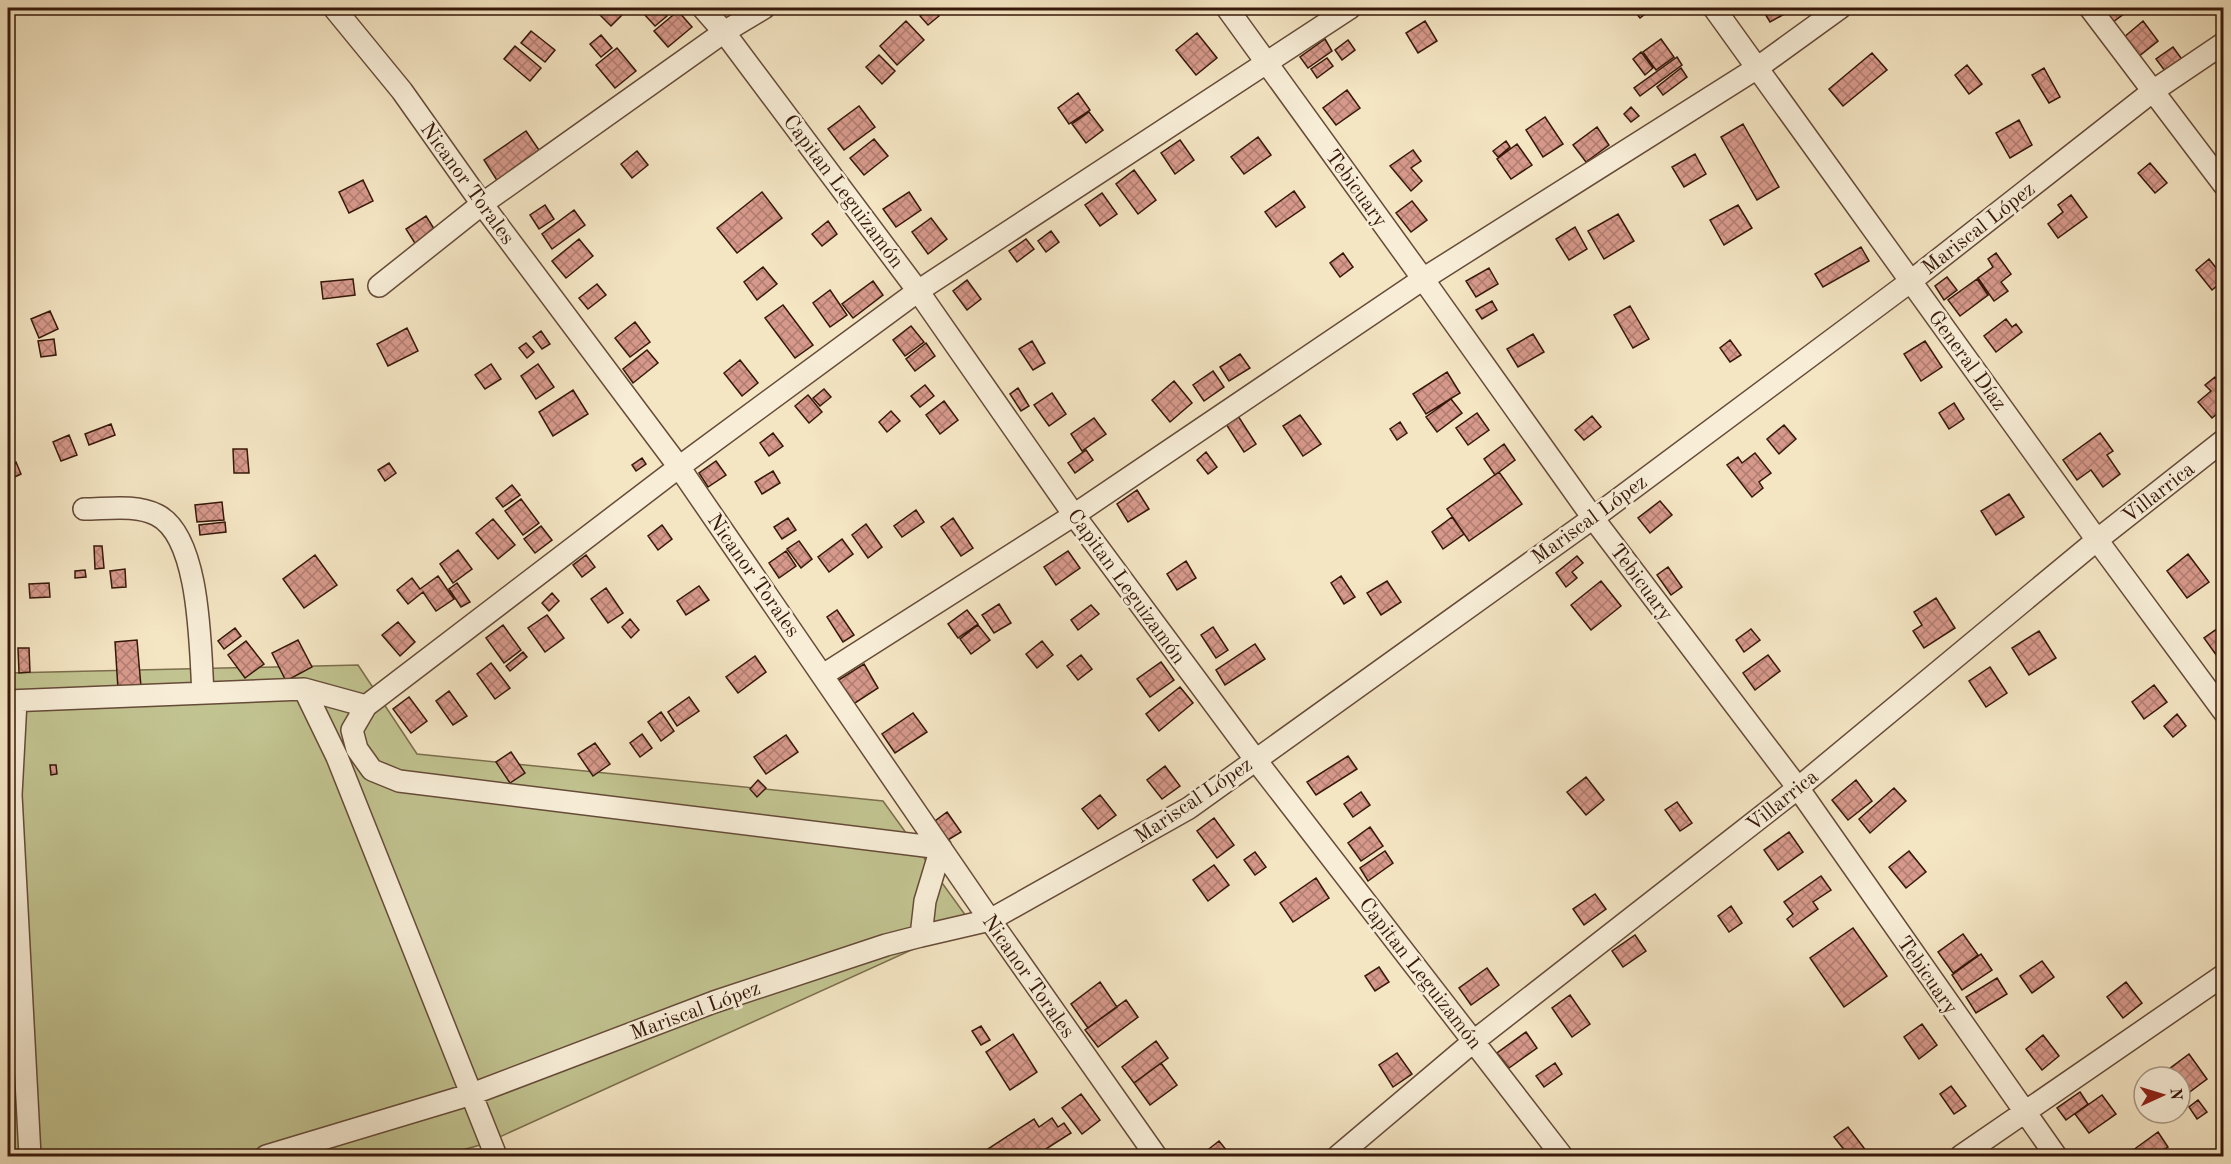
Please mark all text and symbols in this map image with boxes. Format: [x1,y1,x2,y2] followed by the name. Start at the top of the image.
[778,111,907,272] street label: Capitan Leguizamón
[416,119,518,249] street label: Nicanor Torales
[1321,146,1391,232] street label: Tebicuary
[1919,179,2039,280] street label: Mariscal López
[1924,307,2010,415] street label: General Díaz
[2119,459,2199,528] street label: Villarrica
[1528,472,1651,569] street label: Mariscal López
[1063,505,1189,668] street label: Capitan Leguizamón
[703,510,803,641] street label: Nicanor Torales
[1605,541,1676,625] street label: Tebicuary
[1131,754,1256,848] street label: Mariscal López
[1743,766,1823,836] street label: Villarrica
[1354,894,1485,1054] street label: Capitan Leguizamón
[978,911,1078,1042] street label: Nicanor Torales
[1892,933,1961,1019] street label: Tebicuary
[628,978,763,1045] street label: Mariscal López
[2132,1065,2192,1125] north arrow
[2167,1087,2183,1102] text: N

